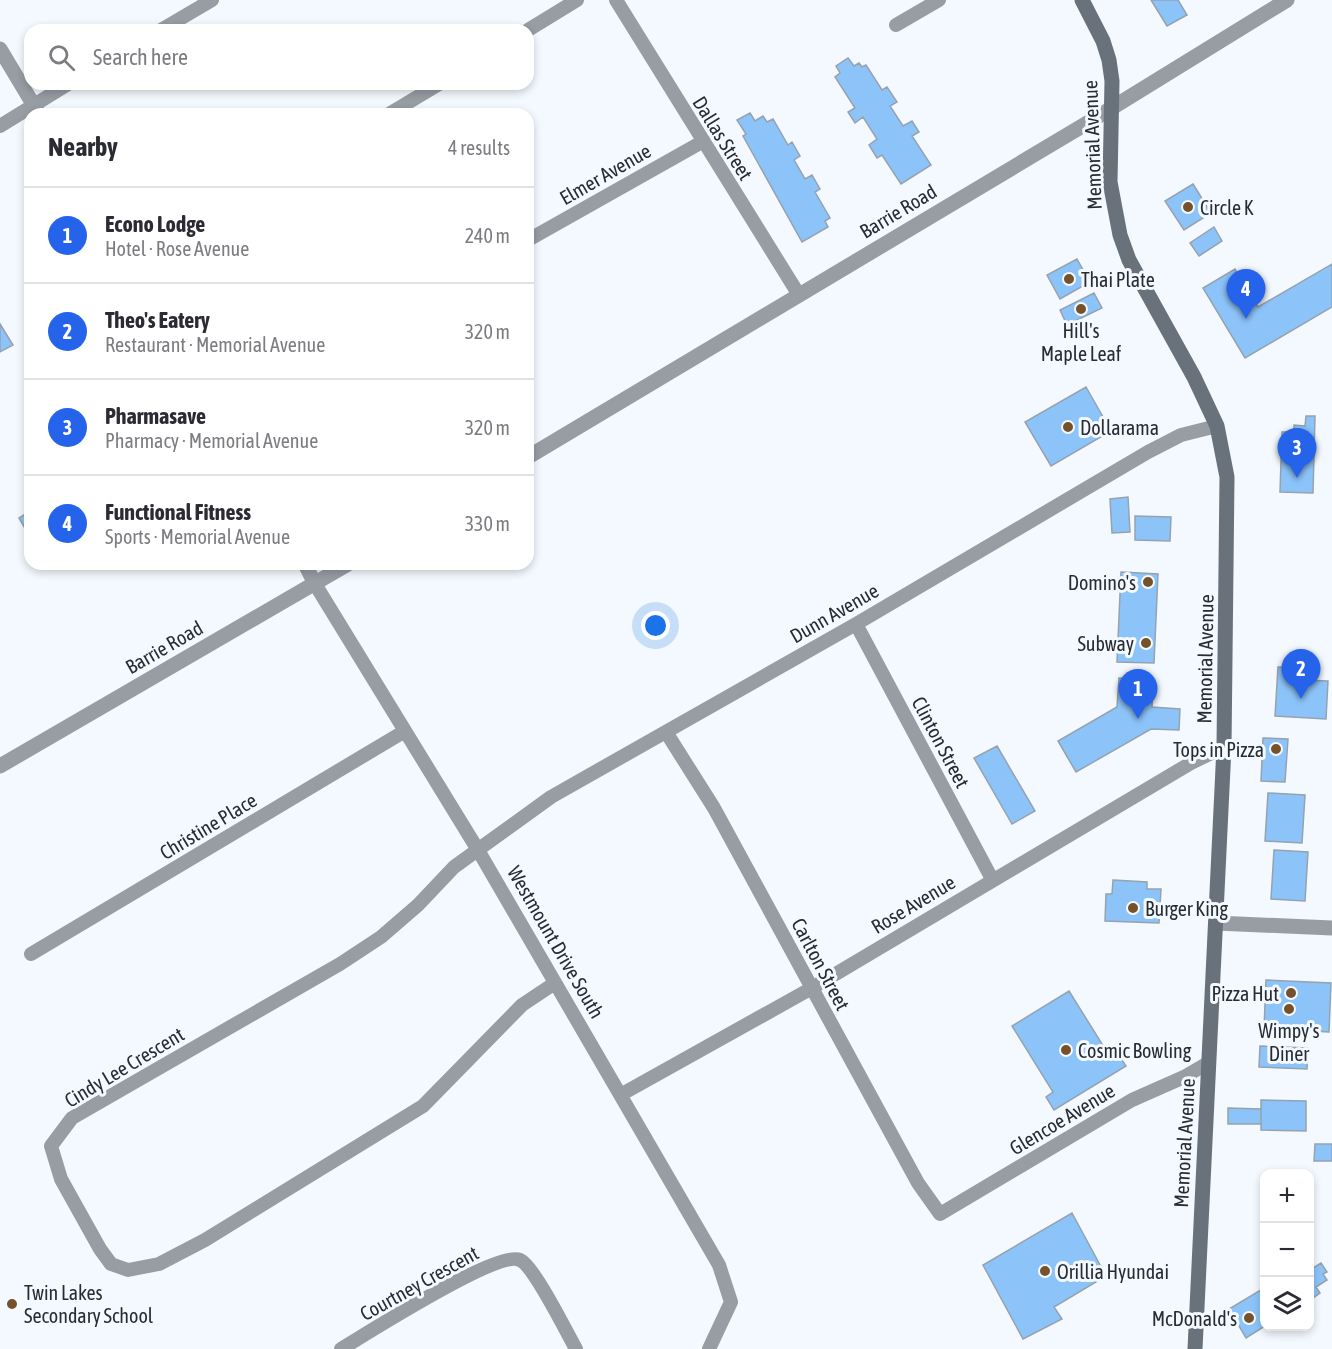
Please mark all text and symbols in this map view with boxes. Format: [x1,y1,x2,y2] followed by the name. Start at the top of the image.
[24,24,534,90] search box
[45,41,78,74] icon: search
[93,44,188,70] text: Search here
[1078,80,1106,210] street label: Memorial Avenue
[688,92,758,184] street label: Dallas Street
[48,132,118,162] text: Nearby
[448,136,510,159] text: 4 results
[555,139,655,209] street label: Elmer Avenue
[856,179,940,243] street label: Barrie Road
[1200,196,1254,219] place label: Circle K
[1181,200,1195,214] marker: Circle K
[105,211,205,237] text: Econo Lodge
[63,224,72,247] text: 1
[465,224,510,247] text: 240 m
[105,237,249,260] text: Hotel · Rose Avenue
[1081,268,1155,291] place label: Thai Plate
[1226,270,1266,319] pin: 4
[1062,272,1076,286] marker: Thai Plate
[1074,302,1088,316] marker: Hill's Maple Leaf
[105,307,210,333] text: Theo's Eatery
[1041,319,1122,365] place label: Hill's Maple Leaf
[63,320,72,343] text: 2
[465,320,510,343] text: 320 m
[105,333,325,356] text: Restaurant · Memorial Avenue
[105,403,206,429] text: Pharmasave
[63,416,72,439] text: 3
[465,416,510,439] text: 320 m
[1080,416,1159,439] place label: Dollarama
[1061,420,1075,434] marker: Dollarama
[1278,428,1316,478] pin: 3
[105,429,318,452] text: Pharmacy · Memorial Avenue
[105,499,251,525] text: Functional Fitness
[63,512,72,535] text: 4
[465,512,510,535] text: 330 m
[105,525,290,548] text: Sports · Memorial Avenue
[1068,571,1136,594] place label: Domino's
[1141,575,1155,589] marker: Domino's
[786,578,882,648] street label: Dunn Avenue
[1192,594,1218,724] street label: Memorial Avenue
[641,611,670,640] your location
[121,616,207,678] street label: Barrie Road
[1077,632,1134,655] place label: Subway
[1139,636,1153,650] marker: Subway
[1282,650,1320,699] pin: 2
[1118,670,1158,719] pin: 1
[907,693,975,792] street label: Clinton Street
[1173,738,1264,761] place label: Tops in Pizza
[1269,742,1283,756] marker: Tops in Pizza
[155,788,261,864] street label: Christine Place
[503,862,609,1022] street label: Westmount Drive South
[867,870,959,938] street label: Rose Avenue
[1145,897,1228,920] place label: Burger King
[1126,901,1140,915] marker: Burger King
[787,914,855,1014] street label: Carlton Street
[1212,982,1279,1005] place label: Pizza Hut
[1284,986,1298,1000] marker: Pizza Hut
[1282,1002,1296,1016] marker: Wimpy's Diner
[1258,1019,1320,1065] place label: Wimpy's Diner
[60,1022,188,1112] street label: Cindy Lee Crescent
[1078,1039,1192,1062] place label: Cosmic Bowling
[1059,1043,1073,1057] marker: Cosmic Bowling
[1169,1078,1199,1208] street label: Memorial Avenue
[1005,1079,1119,1159] street label: Glencoe Avenue
[1260,1169,1314,1331] map controls
[1260,1169,1314,1223] button: +
[1260,1223,1314,1277] button: −
[356,1241,483,1325] street label: Courtney Crescent
[1057,1260,1169,1283] place label: Orillia Hyundai
[1038,1264,1052,1278] marker: Orillia Hyundai
[1260,1277,1314,1331] button: layers
[24,1281,154,1327] place label: Twin Lakes Secondary School
[5,1297,19,1311] marker: Twin Lakes Secondary School
[1152,1307,1237,1330] place label: McDonald's
[1242,1311,1256,1325] marker: McDonald's

